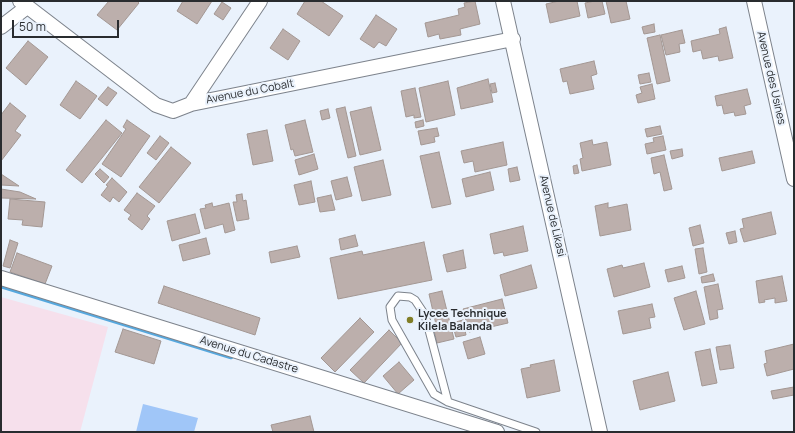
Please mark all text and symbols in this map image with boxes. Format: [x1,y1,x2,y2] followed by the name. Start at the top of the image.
[14,12,121,38] scale bar
[19,18,46,35] text: 50 m
[754,30,788,126] street label: Avenue des Usines
[205,77,295,107] street label: Avenue du Cobalt
[536,174,568,258] street label: Avenue de Likasi
[418,307,507,333] place label: Lycee Technique Kilela Balanda
[405,315,415,325] marker: Lycee Technique Kilela Balanda
[198,334,300,376] street label: Avenue du Cadastre

